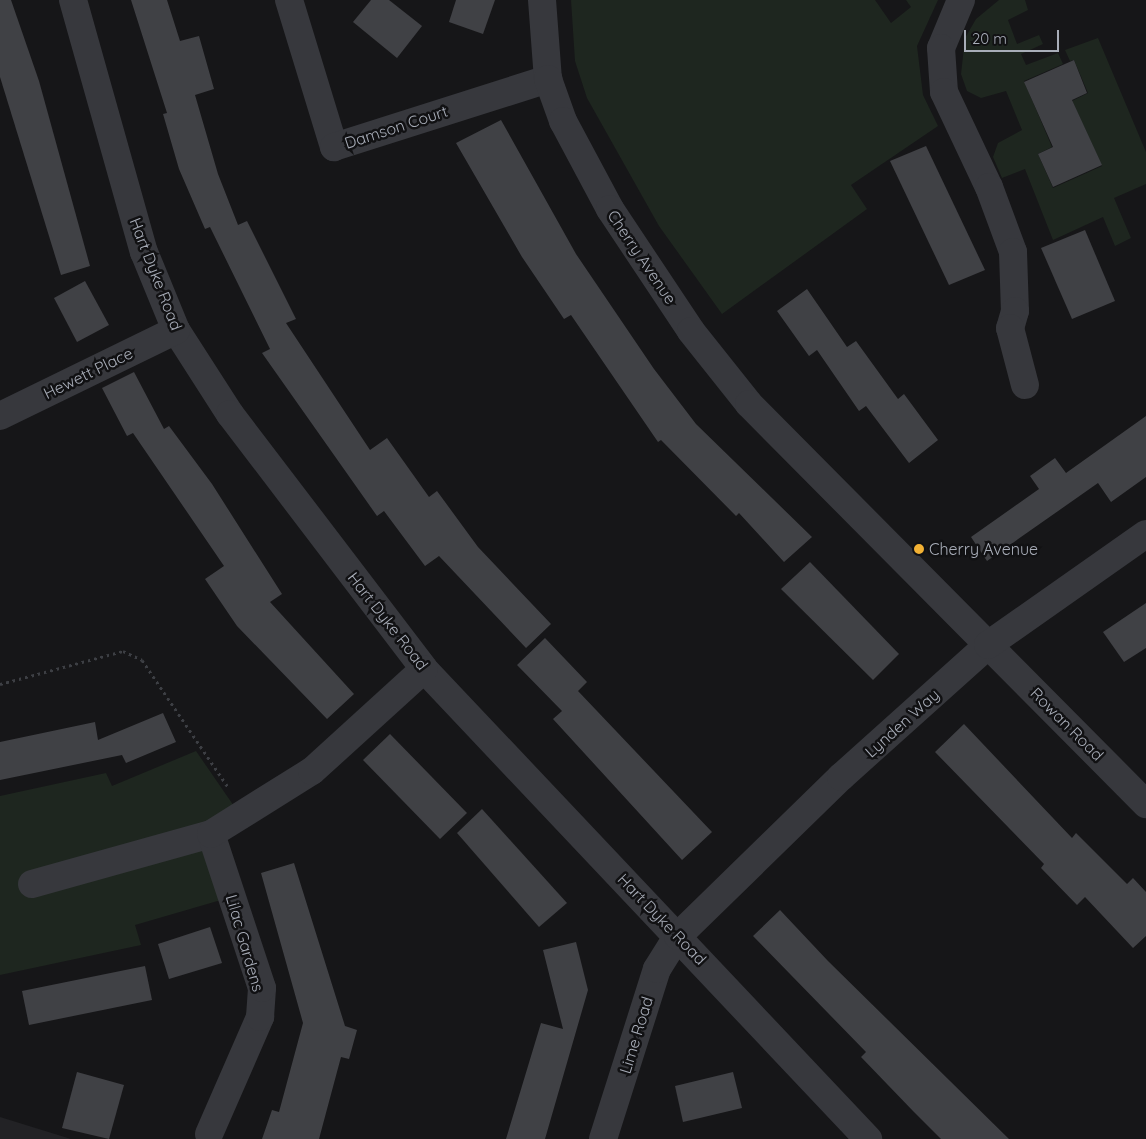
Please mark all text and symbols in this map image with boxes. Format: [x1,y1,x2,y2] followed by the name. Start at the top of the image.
[966,20,1061,52] scale bar
[972,29,1007,48] text: 20 m
[342,101,450,153] street label: Damson Court
[604,206,680,308] street label: Cherry Avenue
[126,215,186,333] street label: Hart Dyke Road
[40,343,136,403] street label: Hewett Place
[929,539,1038,559] place label: Cherry Avenue
[913,543,925,555] marker: Cherry Avenue
[344,568,432,674] street label: Hart Dyke Road
[1026,683,1108,765] street label: Rowan Road
[861,685,943,761] street label: Lynden Way
[614,870,710,968] street label: Hart Dyke Road
[222,892,268,994] street label: Lilac Gardens
[615,994,657,1076] street label: Lime Road

